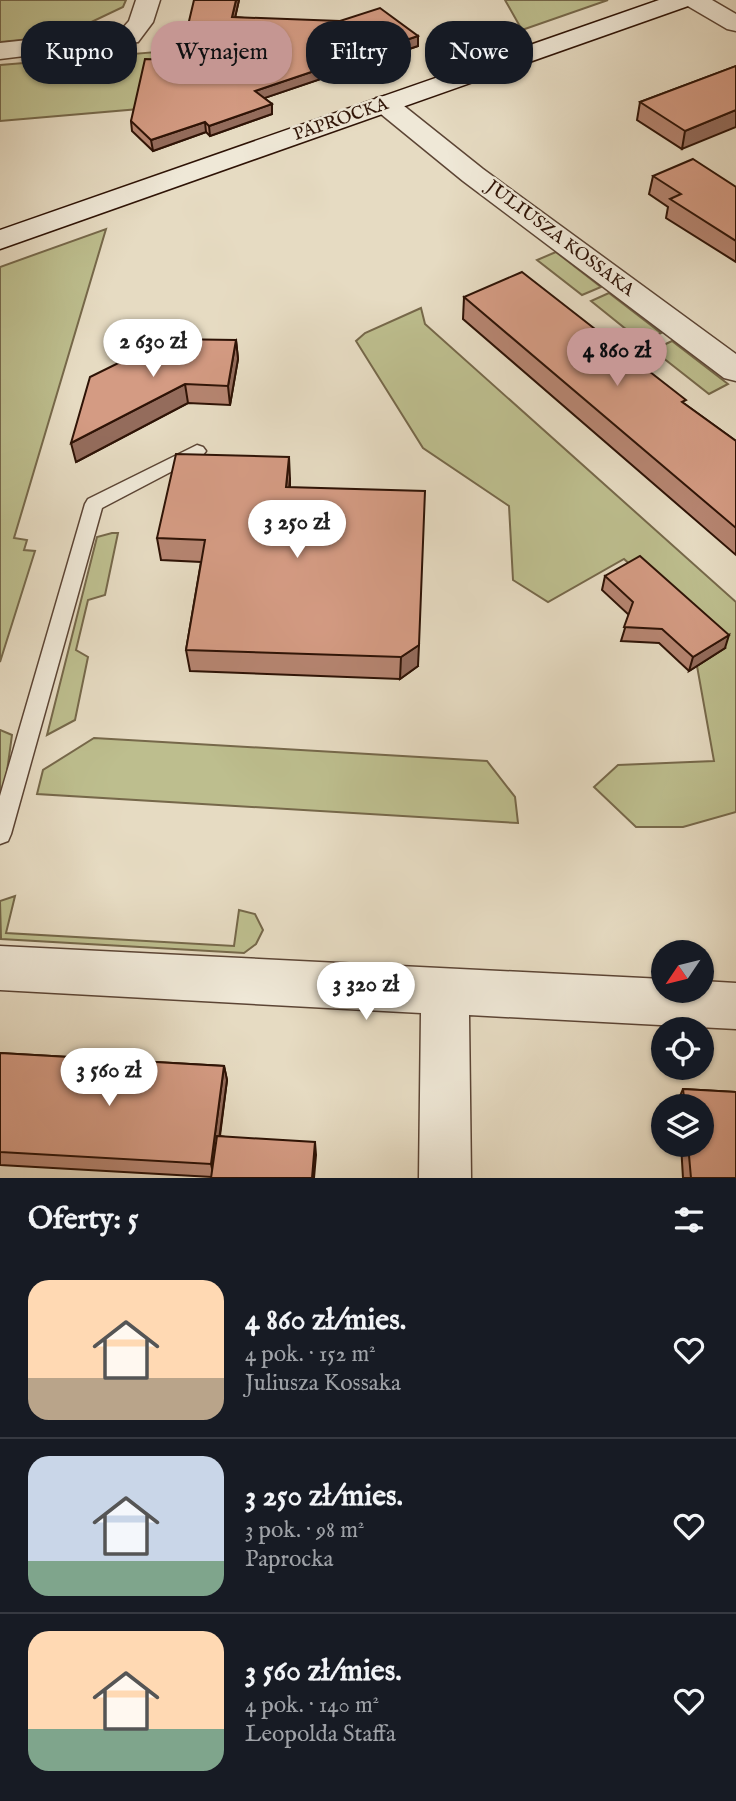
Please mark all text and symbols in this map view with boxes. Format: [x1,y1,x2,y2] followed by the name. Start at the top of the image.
[21,21,137,84] chip: Kupno
[151,21,292,84] chip: Wynajem
[306,21,411,84] chip: Filtry
[425,21,533,84] chip: Nowe
[291,93,392,147] street label: PAPROCKA
[480,175,639,303] street label: JULIUSZA KOSSAKA
[81,320,225,379] pin: 2 630 zł
[119,327,187,356] text: 2 630 zł
[545,328,689,388] pin: 4 860 zł
[583,336,651,365] text: 4 860 zł
[225,500,369,560] pin: 3 250 zł
[264,508,330,537] text: 3 250 zł
[651,940,714,1003] north arrow
[651,940,714,1157] map controls
[294,962,438,1022] pin: 3 320 zł
[333,970,399,999] text: 3 320 zł
[651,1017,714,1080] button: locate
[37,1048,181,1108] pin: 3 560 zł
[77,1056,141,1085] text: 3 560 zł
[651,1094,714,1157] button: layers
[28,1201,139,1239] text: Oferty: 5
[670,1201,708,1239] icon: filters
[245,1302,406,1340] text: 4 860 zł/mies.
[84,1308,168,1392] icon: home
[670,1331,708,1369] icon: heart
[245,1340,376,1369] text: 4 pok. · 152 m²
[245,1369,401,1398] text: Juliusza Kossaka
[245,1478,403,1516] text: 3 250 zł/mies.
[84,1484,168,1568] icon: home
[670,1507,708,1545] icon: heart
[245,1516,364,1545] text: 3 pok. · 98 m²
[245,1545,333,1574] text: Paprocka
[245,1653,402,1691] text: 3 560 zł/mies.
[84,1659,168,1743] icon: home
[670,1682,708,1720] icon: heart
[245,1691,379,1720] text: 4 pok. · 140 m²
[245,1720,396,1749] text: Leopolda Staffa

